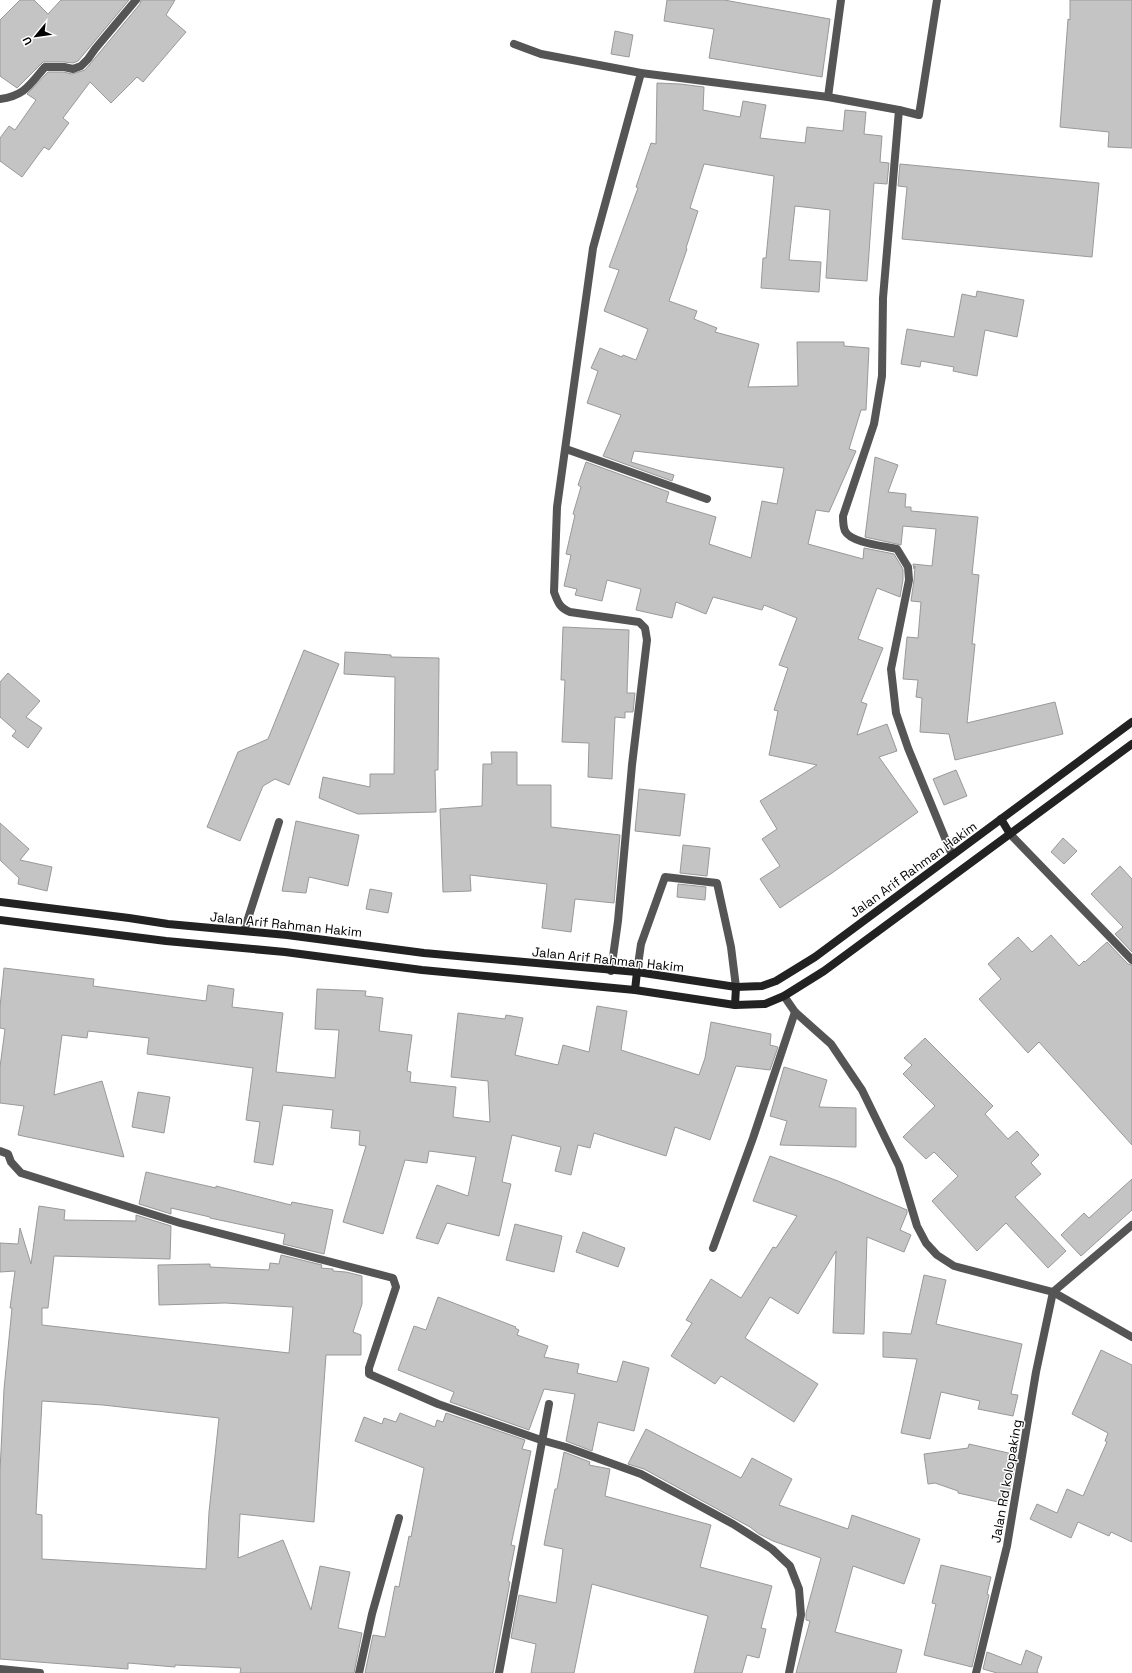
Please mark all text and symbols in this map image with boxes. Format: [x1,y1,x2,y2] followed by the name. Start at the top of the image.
[16,16,56,56] north arrow
[19,34,35,47] text: U
[846,818,980,921] street label: Jalan Arif Rahman Hakim
[209,908,363,941] street label: Jalan Arif Rahman Hakim
[531,943,685,976] street label: Jalan Arif Rahman Hakim
[987,1418,1026,1544] street label: Jalan Rd kolopaking

